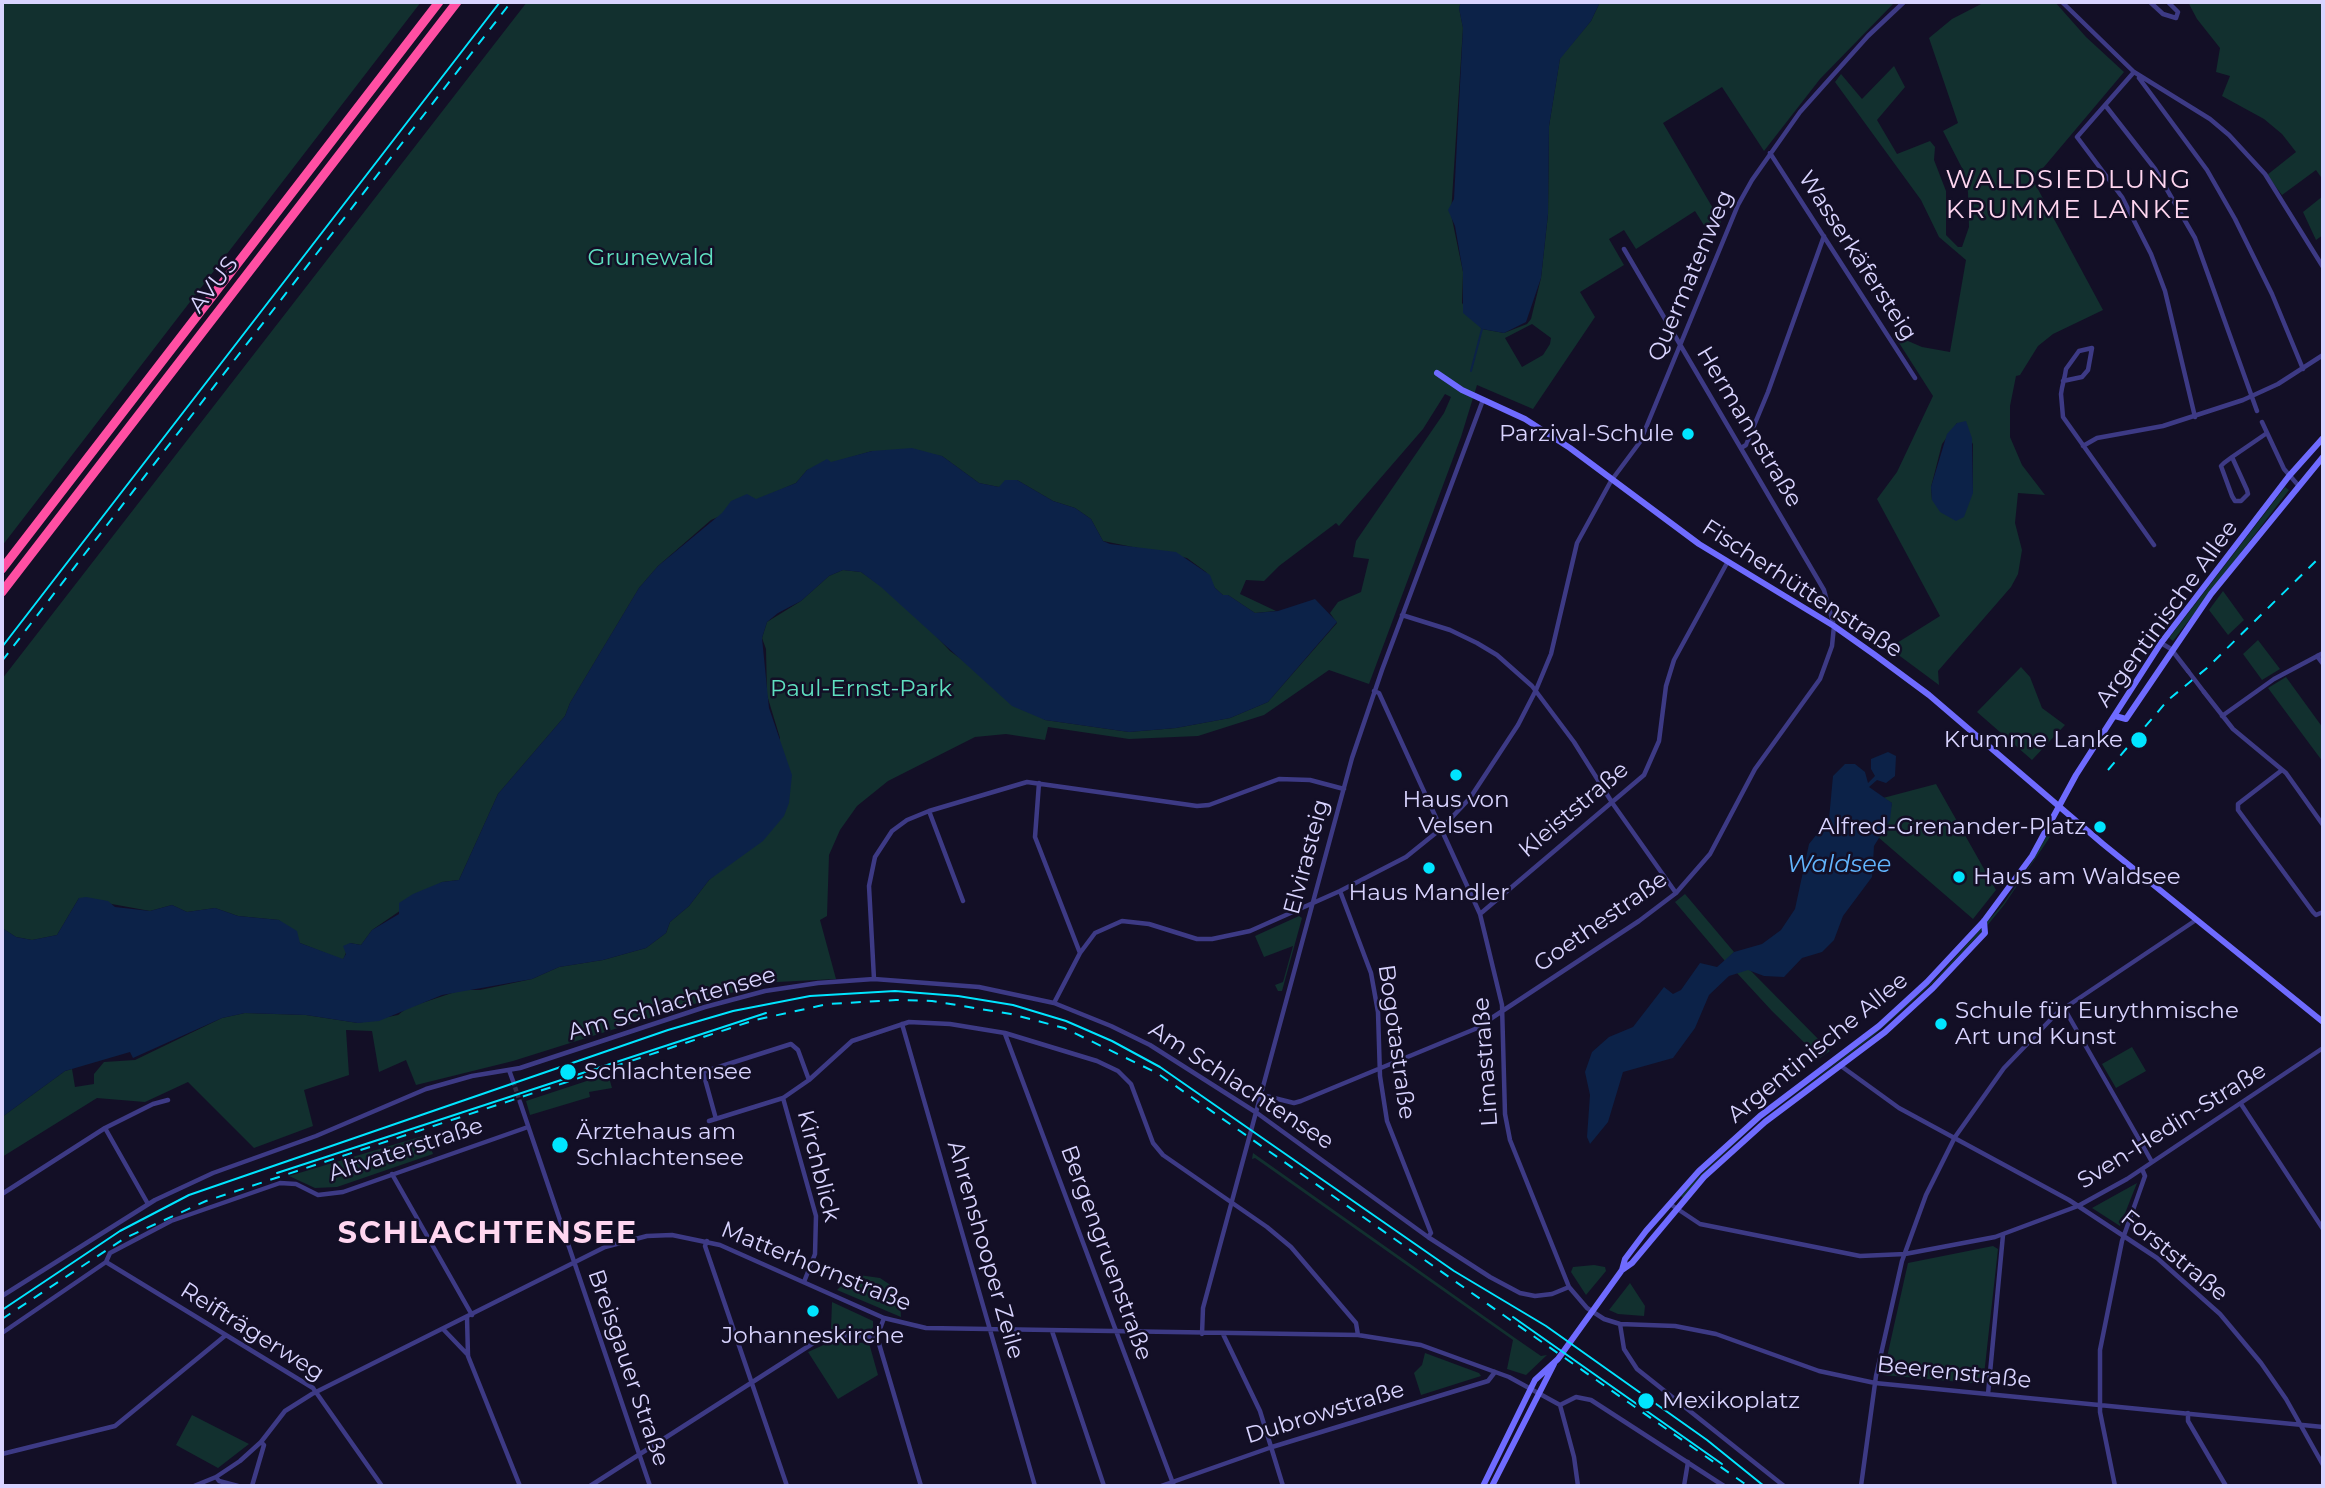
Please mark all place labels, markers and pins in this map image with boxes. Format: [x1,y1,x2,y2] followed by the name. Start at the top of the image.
[1499,420,1674,448] place label: Parzival-Schule
[1680,426,1696,442] marker: Parzival-Schule
[1944,726,2123,754] place label: Krumme Lanke
[2129,730,2149,750] marker: Krumme Lanke
[1448,767,1464,783] marker: Haus von Velsen
[1402,786,1510,840] place label: Haus von Velsen
[1818,813,2086,841] place label: Alfred-Grenander-Platz
[2092,819,2108,835] marker: Alfred-Grenander-Platz
[1421,860,1437,876] marker: Haus Mandler
[1973,863,2181,891] place label: Haus am Waldsee
[1951,869,1967,885] marker: Haus am Waldsee
[1349,879,1509,907] place label: Haus Mandler
[1955,997,2239,1051] place label: Schule für Eurythmische Art und Kunst
[1933,1016,1949,1032] marker: Schule für Eurythmische Art und Kunst
[584,1058,752,1086] place label: Schlachtensee
[558,1062,578,1082] marker: Schlachtensee
[576,1118,744,1172] place label: Ärztehaus am Schlachtensee
[550,1135,570,1155] marker: Ärztehaus am Schlachtensee
[805,1303,821,1319] marker: Johanneskirche
[722,1322,904,1350] place label: Johanneskirche
[1662,1387,1800,1415] place label: Mexikoplatz
[1636,1391,1656,1411] marker: Mexikoplatz

